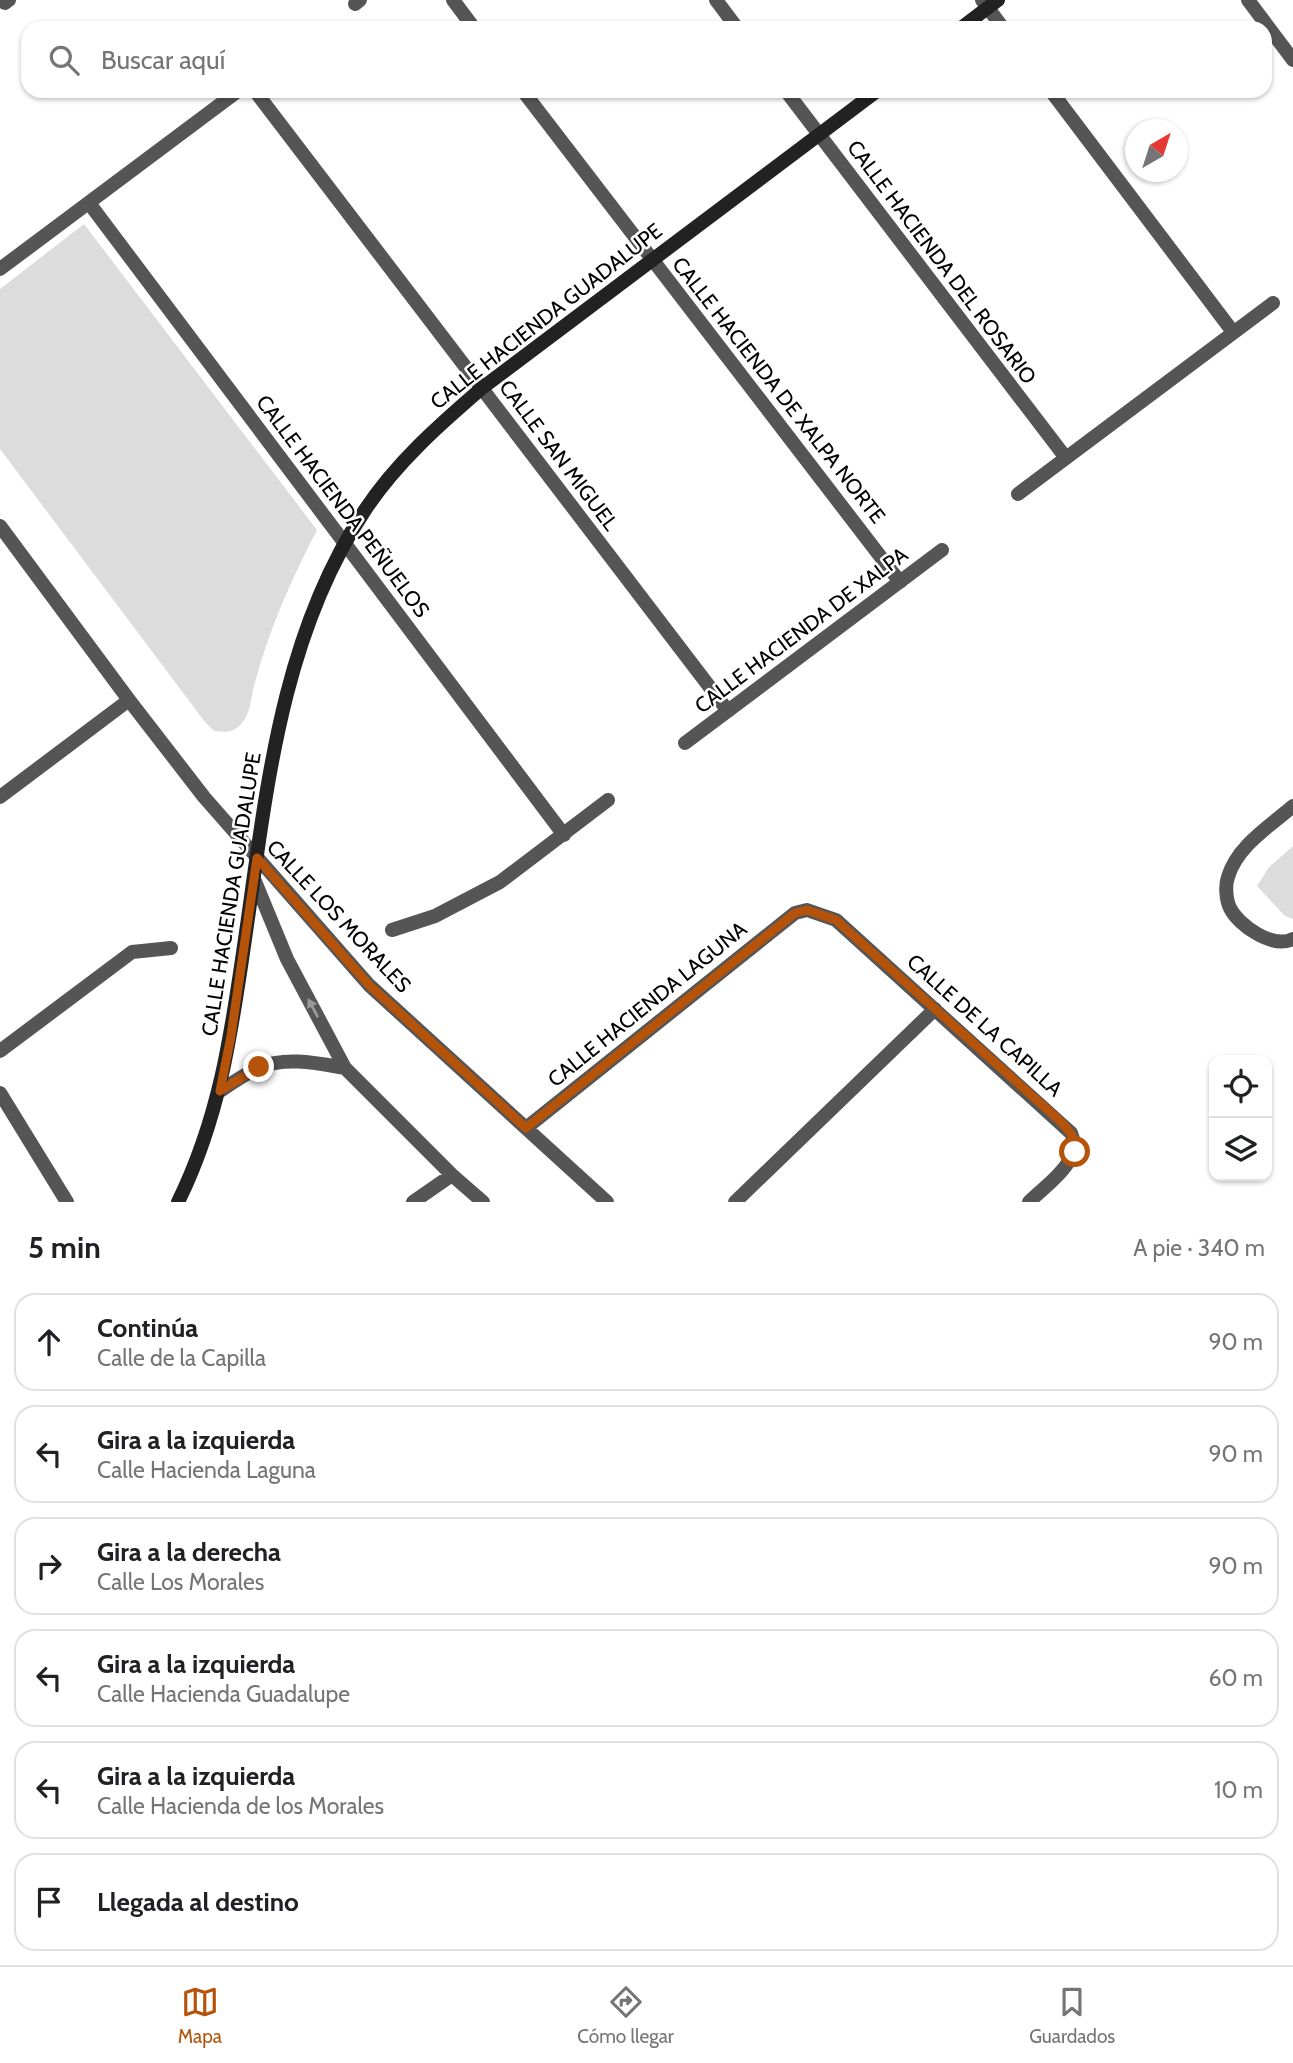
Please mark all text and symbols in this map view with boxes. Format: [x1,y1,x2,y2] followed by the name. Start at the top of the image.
[21,21,1272,98] search box
[45,41,83,79] icon: search
[101,44,225,76] text: Buscar aquí
[1125,119,1188,182] north arrow
[842,135,1042,389] street label: CALLE HACIENDA DEL ROSARIO
[425,218,667,414] street label: CALLE HACIENDA GUADALUPE
[667,252,891,528] street label: CALLE HACIENDA DE XALPA NORTE
[494,375,624,535] street label: CALLE SAN MIGUEL
[251,389,436,622] street label: CALLE HACIENDA PEÑUELOS
[690,542,912,718] street label: CALLE HACIENDA DE XALPA
[196,750,266,1038] street label: CALLE HACIENDA GUADALUPE
[262,834,416,998] street label: CALLE LOS MORALES
[543,916,751,1092] street label: CALLE HACIENDA LAGUNA
[902,949,1068,1101] street label: CALLE DE LA CAPILLA
[307,998,318,1018] one-way arrow
[243,1051,274,1082] route end
[1209,1055,1272,1181] map controls
[1209,1055,1272,1118] button: locate
[1209,1118,1272,1181] button: layers
[1059,1136,1090,1167] route start
[28,1229,101,1266] text: 5 min
[1133,1234,1265,1262] text: A pie · 340 m
[97,1312,198,1344] text: Continúa
[30,1323,68,1361] icon: ahead
[1209,1328,1263,1356] text: 90 m
[97,1344,266,1372] text: Calle de la Capilla
[97,1424,295,1456] text: Gira a la izquierda
[30,1435,68,1473] icon: left
[1209,1440,1263,1468] text: 90 m
[97,1456,316,1484] text: Calle Hacienda Laguna
[97,1536,281,1568] text: Gira a la derecha
[30,1547,68,1585] icon: right
[1209,1552,1263,1580] text: 90 m
[97,1568,264,1596] text: Calle Los Morales
[97,1648,295,1680] text: Gira a la izquierda
[30,1659,68,1697] icon: left
[1209,1664,1263,1692] text: 60 m
[97,1680,350,1708] text: Calle Hacienda Guadalupe
[97,1760,295,1792] text: Gira a la izquierda
[30,1771,68,1809] icon: left
[1214,1776,1263,1804] text: 10 m
[97,1792,384,1820] text: Calle Hacienda de los Morales
[30,1883,68,1921] icon: arrive
[97,1886,299,1918] text: Llegada al destino
[178,1983,222,2048] tab: Mapa
[577,1983,674,2048] tab: Cómo llegar
[1029,1983,1115,2048] tab: Guardados

